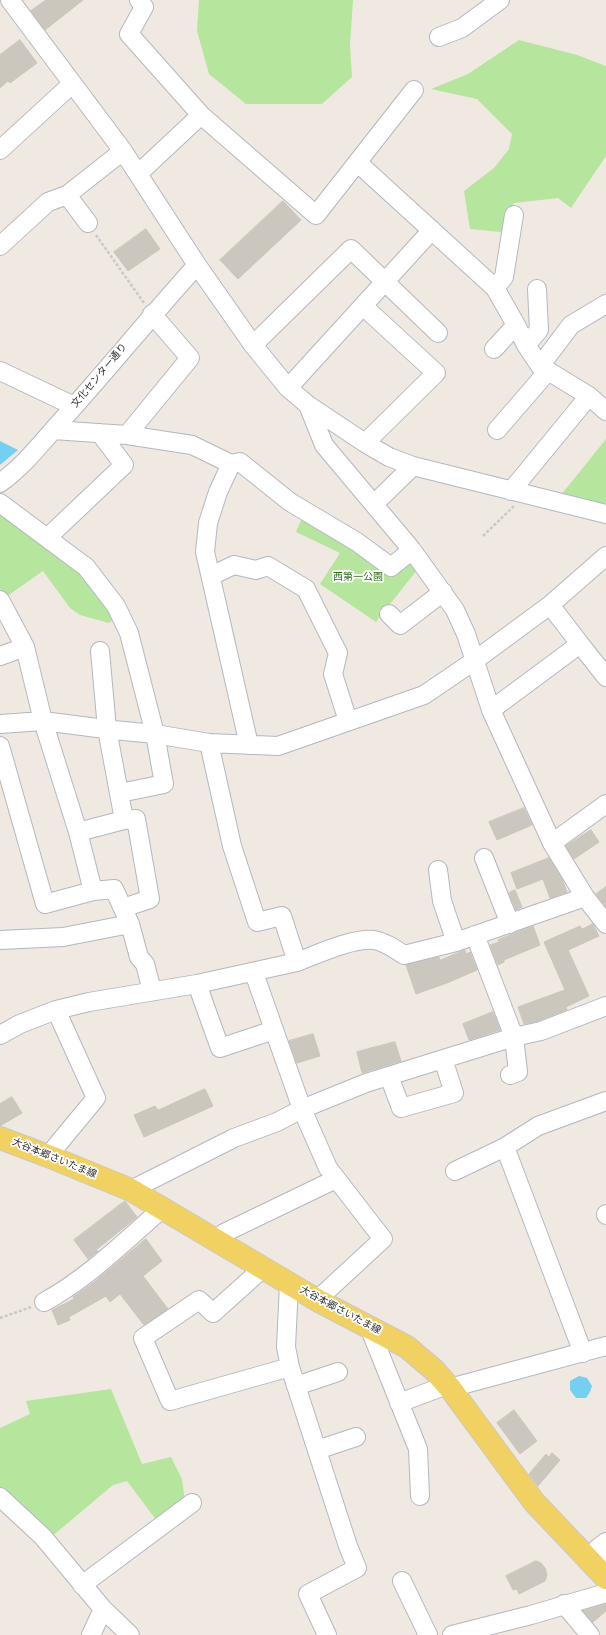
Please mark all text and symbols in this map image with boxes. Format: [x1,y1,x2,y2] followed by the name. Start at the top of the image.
[70,342,130,410] street label: 文化センター通り
[333,572,383,584] park label: 西第一公園
[10,1137,98,1181] street label: 大谷本郷さいたま線
[297,1285,383,1337] street label: 大谷本郷さいたま線

